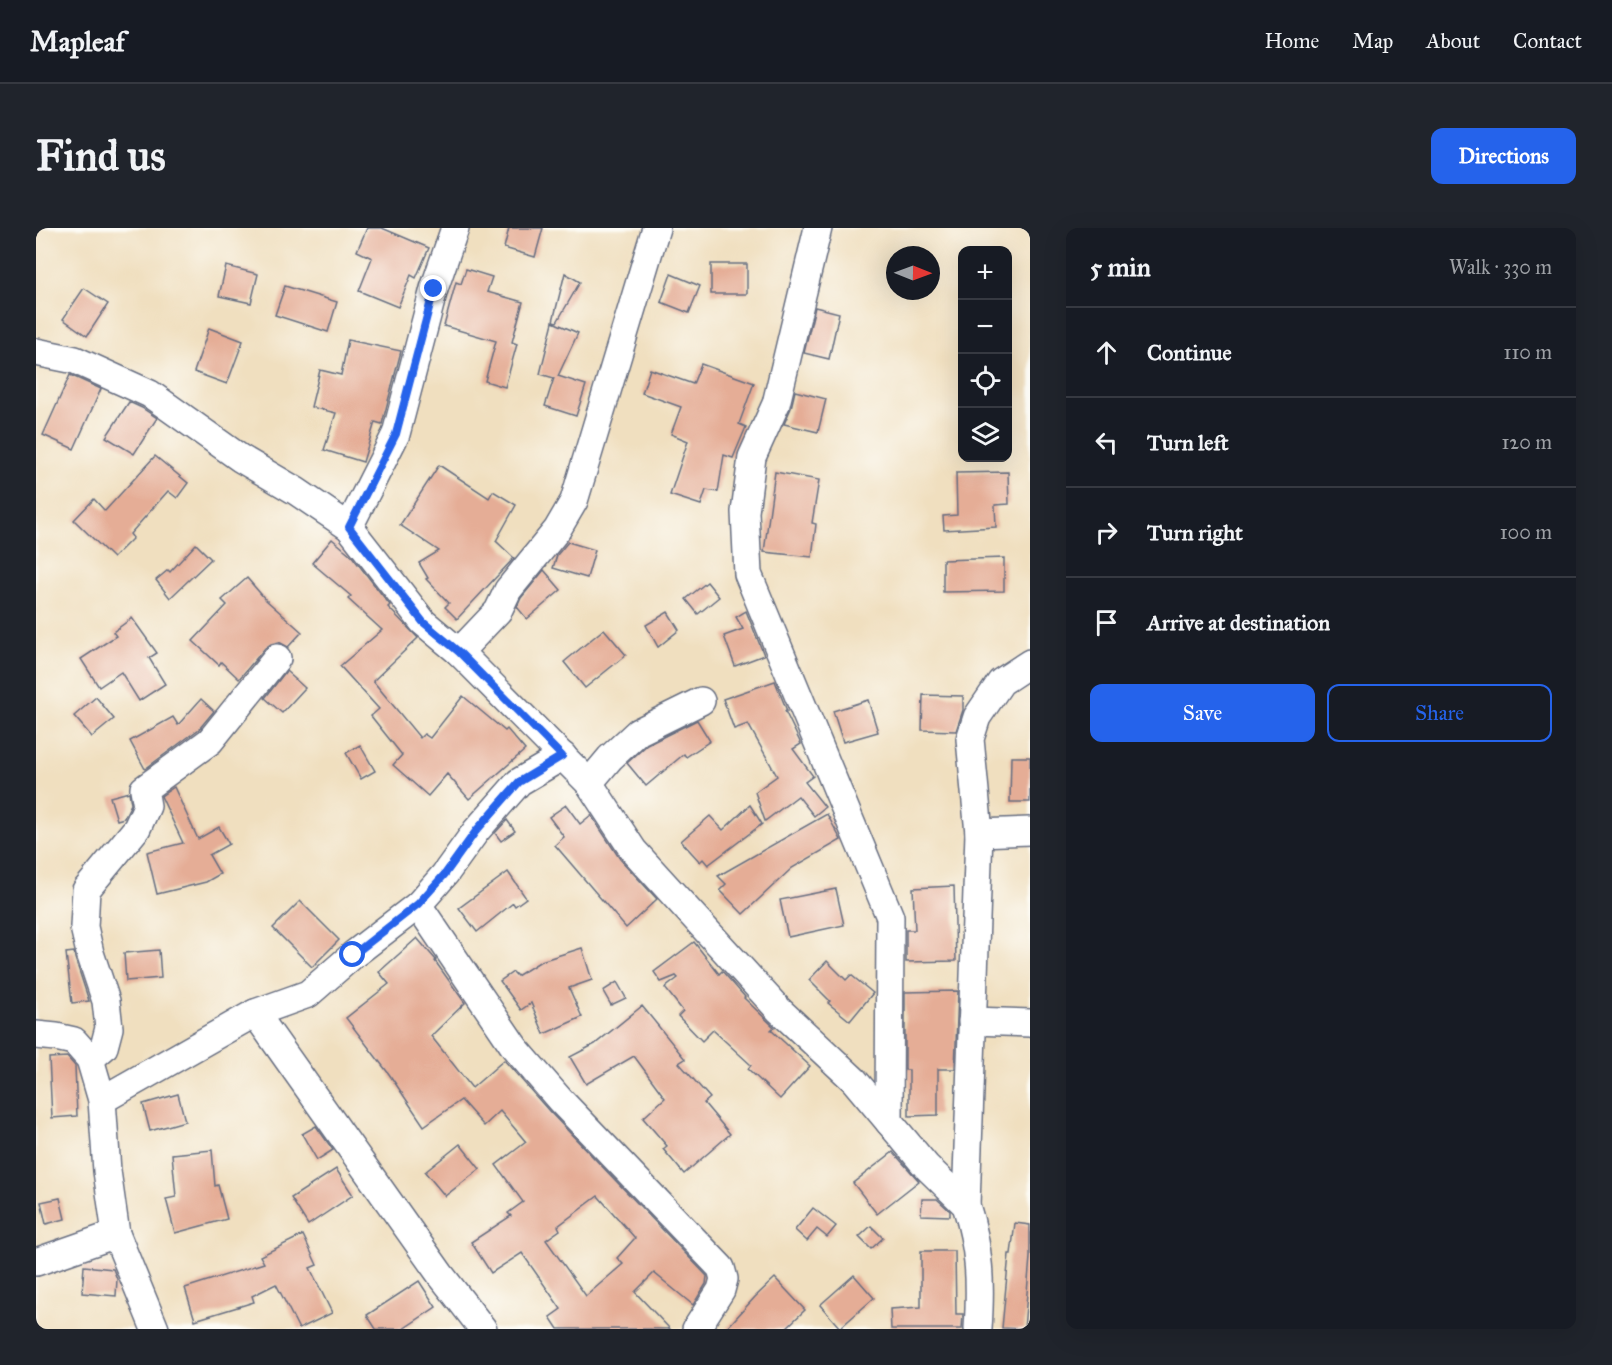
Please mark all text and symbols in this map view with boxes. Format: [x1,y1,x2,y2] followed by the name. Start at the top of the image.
[30,24,125,59] text: Mapleaf
[1264,28,1319,54] text: Home
[1352,28,1393,54] text: Map
[1426,28,1480,54] text: About
[1513,28,1582,54] text: Contact
[1431,128,1576,184] button: Directions
[36,130,166,182] text: Find us
[886,246,940,300] north arrow
[958,246,1012,462] map controls
[958,246,1012,300] button: +
[1090,251,1151,283] text: 5 min
[1449,255,1552,279] text: Walk · 330 m
[420,275,446,301] route end
[958,300,1012,354] button: −
[1090,336,1123,369] icon: ahead
[1147,339,1232,366] text: Continue
[1504,340,1552,364] text: 110 m
[958,354,1012,408] button: locate
[958,408,1012,462] button: layers
[1090,426,1123,459] icon: left
[1147,429,1229,456] text: Turn left
[1501,430,1552,454] text: 120 m
[1090,516,1123,549] icon: right
[1147,519,1243,546] text: Turn right
[1500,520,1552,544] text: 100 m
[1090,606,1123,639] icon: arrive
[1147,609,1330,636] text: Arrive at destination
[1090,684,1315,742] button: Save
[1327,684,1552,742] button: Share
[339,941,365,967] route start

